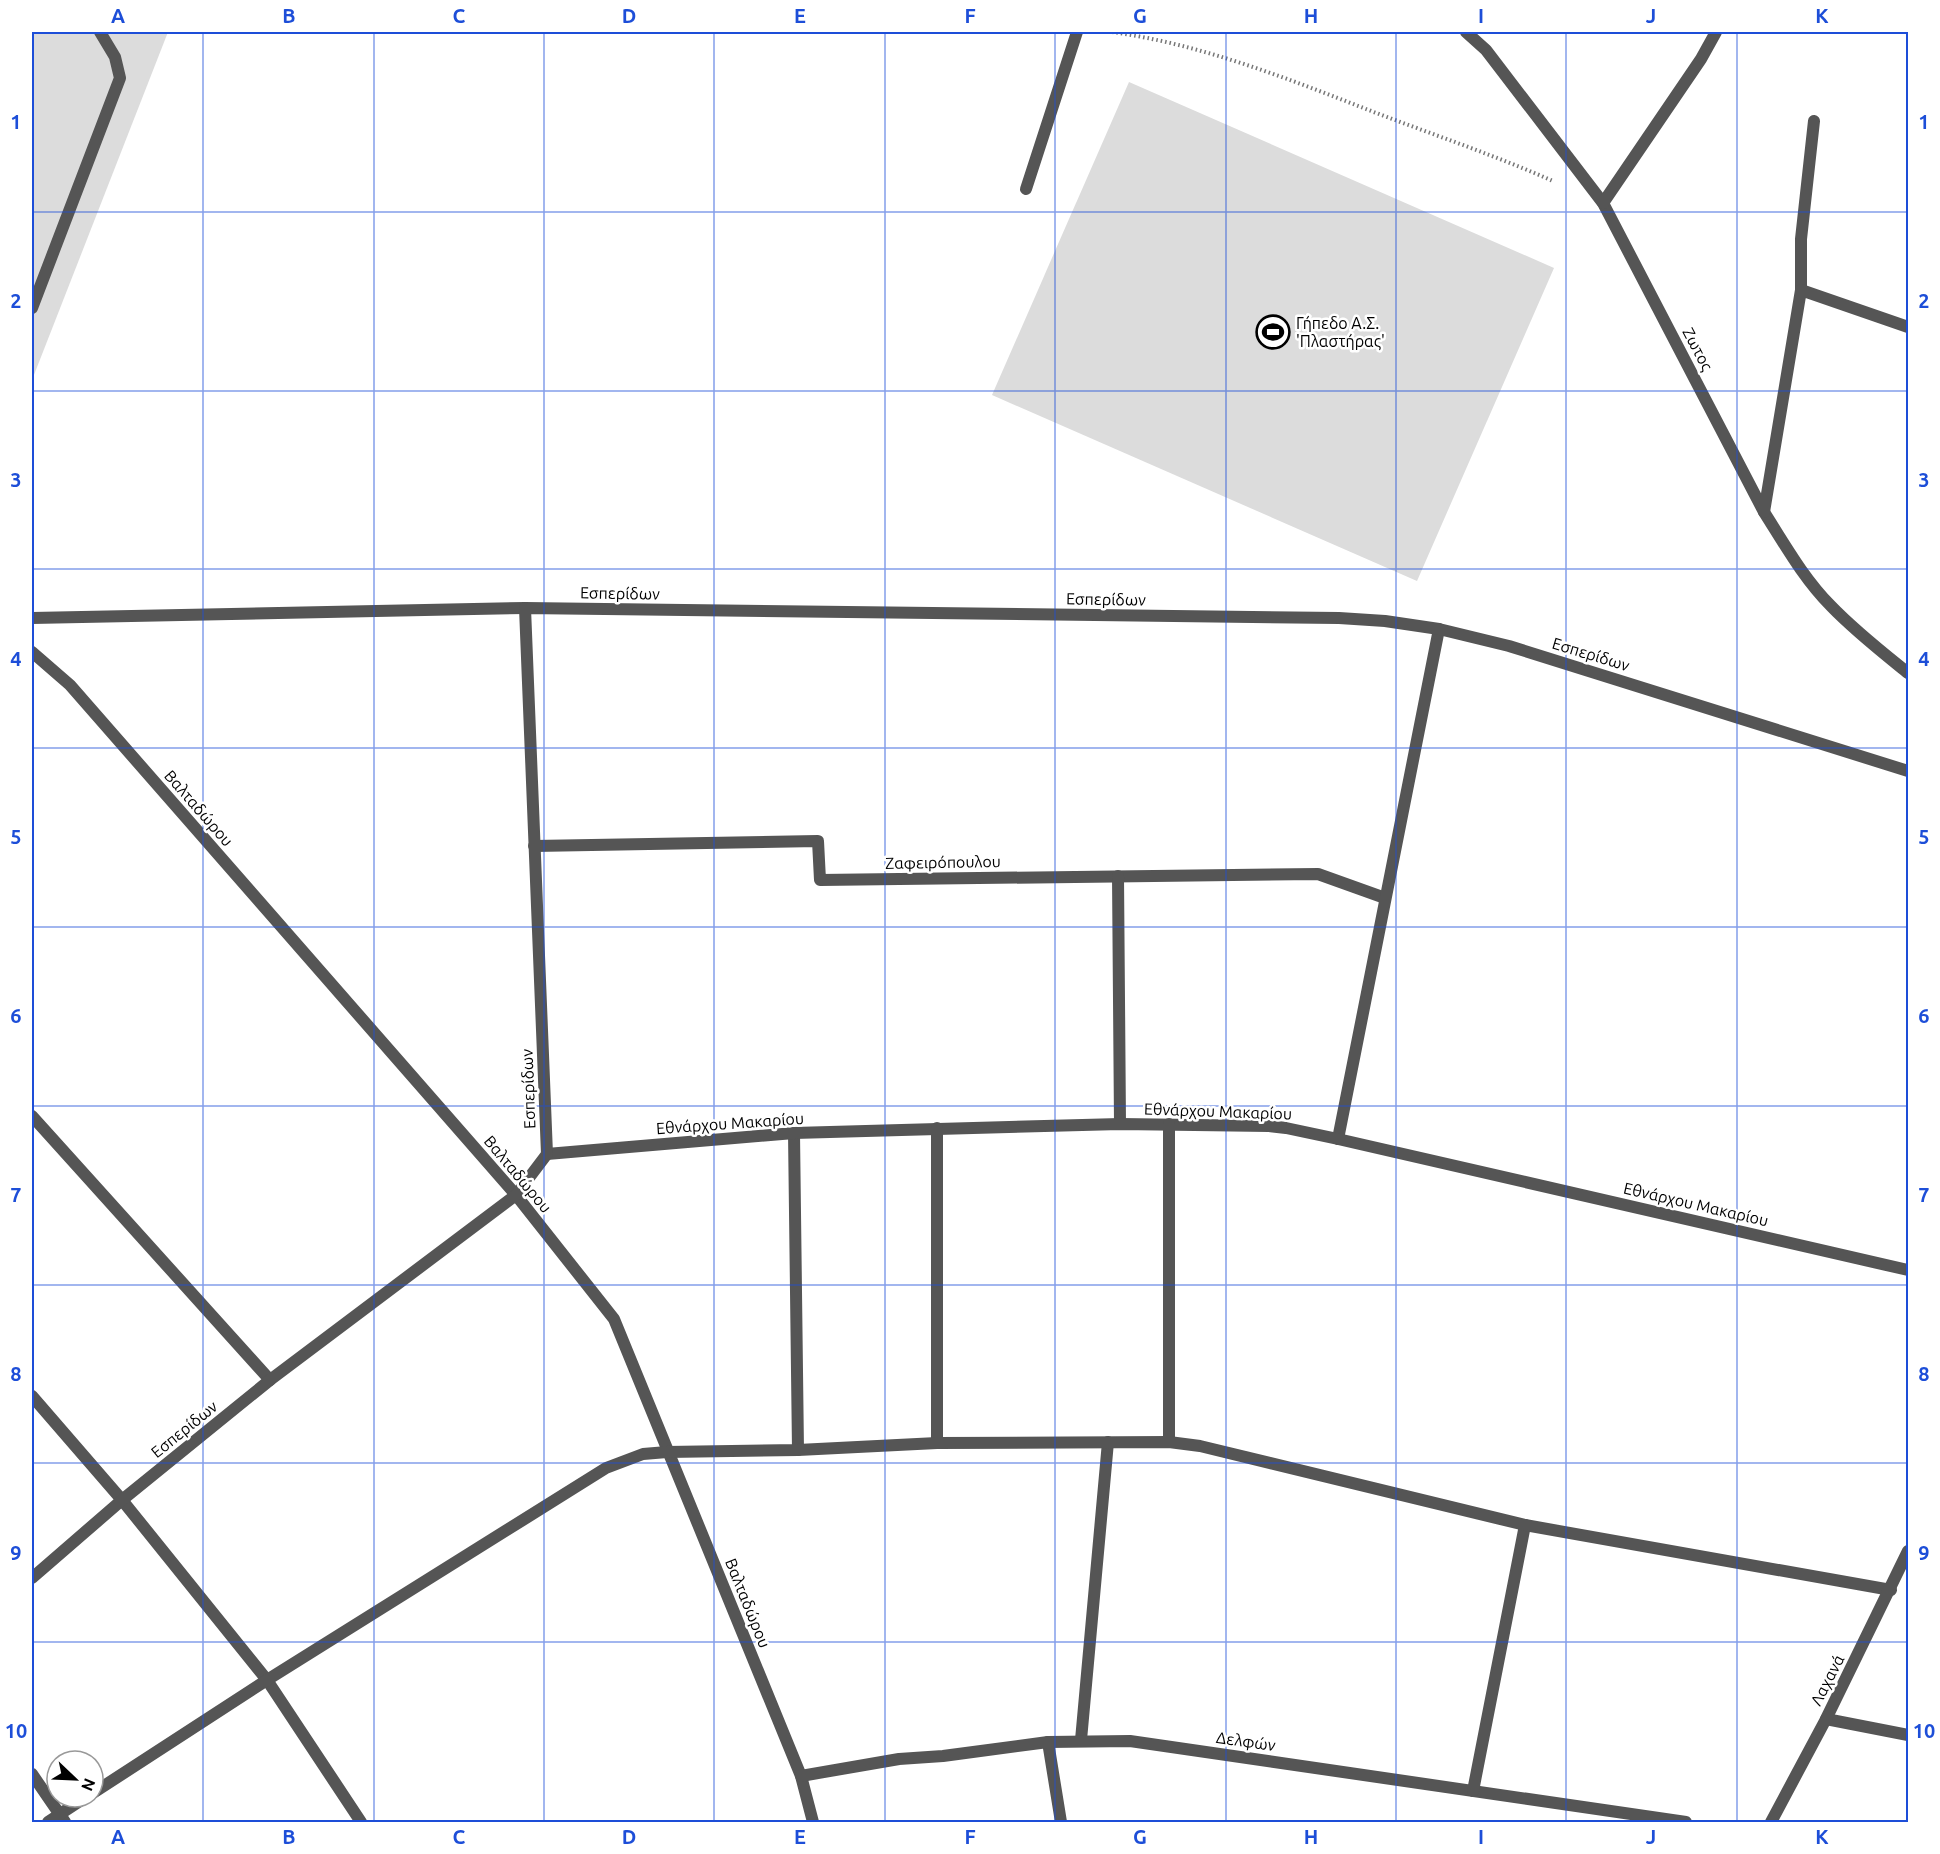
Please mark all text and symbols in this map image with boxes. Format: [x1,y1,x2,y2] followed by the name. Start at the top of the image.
[111,4,125,27] text: A
[282,4,296,27] text: B
[453,4,466,27] text: C
[622,4,636,27] text: D
[794,4,806,27] text: E
[964,4,976,27] text: F
[1133,4,1147,27] text: G
[1304,4,1318,27] text: H
[1478,4,1484,27] text: I
[1646,4,1656,27] text: J
[1815,4,1829,27] text: K
[10,110,22,133] text: 1
[1918,110,1930,133] text: 1
[10,289,22,312] text: 2
[1918,289,1930,312] text: 2
[1255,314,1291,350] sports icon: Γήπεδο Α.Σ. 'Πλαστήρας'
[1296,314,1385,351] place label: Γήπεδο Α.Σ. 'Πλαστήρας'
[1678,324,1717,374] street label: Ζωτος
[10,468,22,491] text: 3
[1918,468,1930,491] text: 3
[580,583,660,603] street label: Εσπερίδων
[1066,589,1146,609] street label: Εσπερίδων
[1550,634,1632,674] street label: Εσπερίδων
[10,647,22,670] text: 4
[1918,647,1930,670] text: 4
[161,766,237,850] street label: Βαλταδώρου
[10,825,22,848] text: 5
[1918,825,1930,848] text: 5
[885,852,1001,872] street label: Ζαφειρόπουλου
[10,1004,22,1027] text: 6
[1918,1004,1930,1027] text: 6
[518,1049,538,1129] street label: Εσπερίδων
[1144,1099,1292,1123] street label: Εθνάρχου Μακαρίου
[655,1109,805,1137] street label: Εθνάρχου Μακαρίου
[481,1132,555,1216] street label: Βαλταδώρου
[1622,1179,1770,1229] street label: Εθνάρχου Μακαρίου
[10,1183,22,1206] text: 7
[1918,1183,1930,1206] text: 7
[10,1362,22,1385] text: 8
[1918,1362,1930,1385] text: 8
[147,1397,221,1461] street label: Εσπερίδων
[10,1541,22,1564] text: 9
[1918,1541,1930,1564] text: 9
[722,1556,774,1650] street label: Βαλταδώρου
[1807,1651,1848,1708] street label: Λαχανά
[5,1719,27,1742] text: 10
[1913,1719,1935,1742] text: 10
[1215,1728,1277,1754] street label: Δελφών
[45,1749,105,1809] north arrow
[78,1776,99,1794] text: N
[111,1825,125,1848] text: A
[282,1825,296,1848] text: B
[453,1825,466,1848] text: C
[622,1825,636,1848] text: D
[794,1825,806,1848] text: E
[964,1825,976,1848] text: F
[1133,1825,1147,1848] text: G
[1304,1825,1318,1848] text: H
[1478,1825,1484,1848] text: I
[1646,1825,1656,1848] text: J
[1815,1825,1829,1848] text: K

